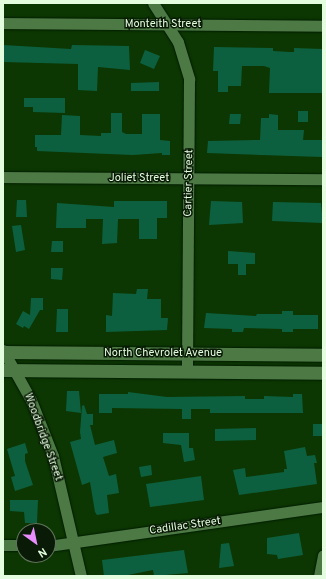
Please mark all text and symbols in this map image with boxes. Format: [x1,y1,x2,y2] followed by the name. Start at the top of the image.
[125,17,201,31] street label: Monteith Street
[182,149,196,217] street label: Cartier Street
[109,171,169,185] street label: Joliet Street
[104,346,222,360] street label: North Chevrolet Avenue
[21,391,65,483] street label: Woodbridge Street
[148,514,222,538] street label: Cadillac Street
[16,523,56,563] north arrow
[35,544,49,560] text: N

